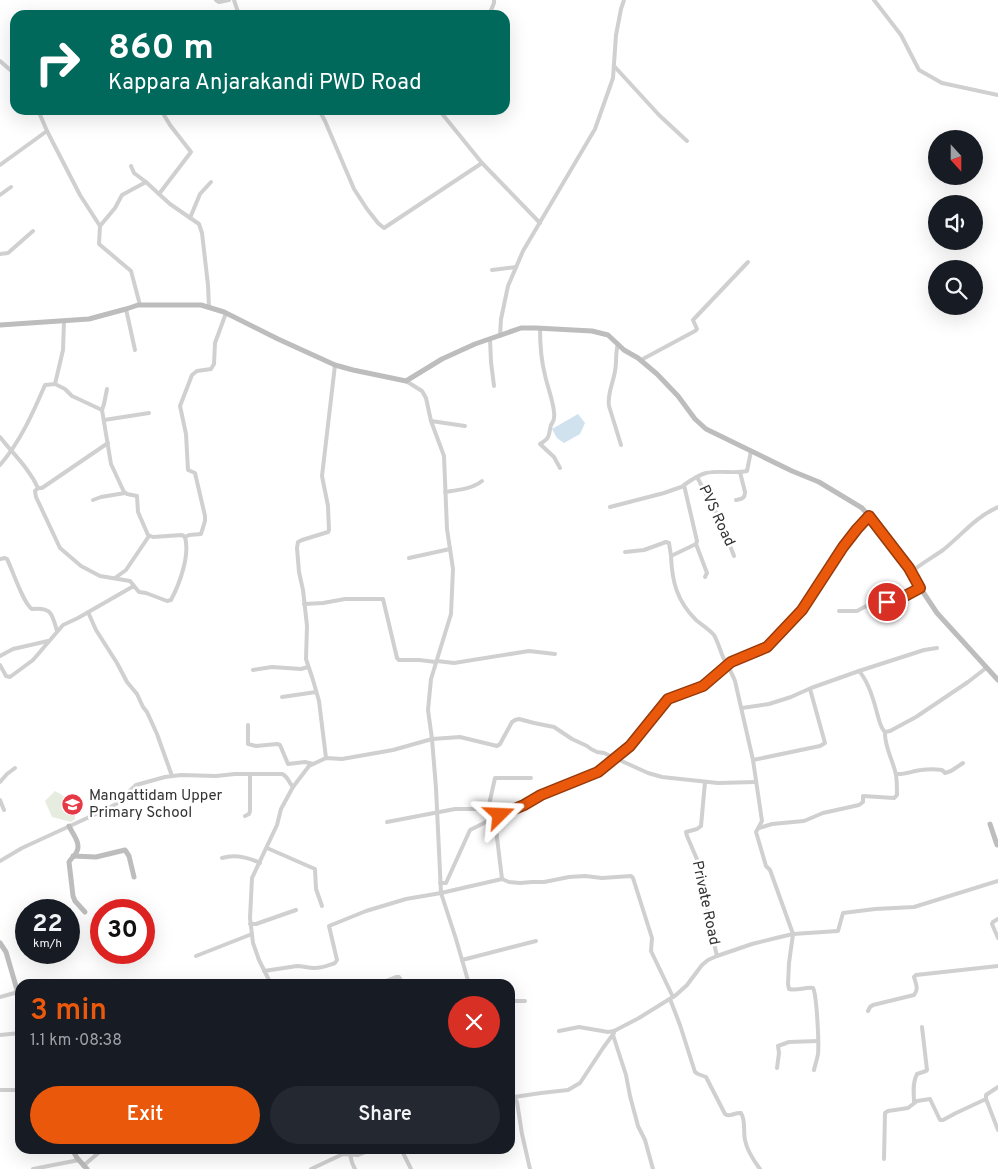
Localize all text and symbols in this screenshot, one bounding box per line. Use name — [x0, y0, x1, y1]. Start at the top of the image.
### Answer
text: 860 m — [108, 27, 214, 71]
icon: right — [25, 30, 90, 95]
text: Kappara Anjarakandi PWD Road — [108, 70, 422, 97]
north arrow — [928, 130, 982, 185]
map controls — [928, 130, 983, 315]
button: sound — [928, 195, 983, 250]
button: search — [928, 260, 983, 315]
street label: PVS Road — [694, 482, 738, 550]
pin — [866, 581, 908, 623]
icon: arrive — [873, 588, 901, 616]
place label: Mangattidam Upper Primary School — [89, 787, 223, 823]
position arrow — [473, 788, 525, 840]
school or university icon: Mangattidam Upper Primary School — [61, 793, 85, 817]
street label: Private Road — [687, 859, 723, 947]
speed limit sign: 30 — [90, 899, 155, 964]
text: 22 — [32, 909, 63, 941]
text: km/h — [33, 936, 62, 952]
text: 3 min — [30, 993, 107, 1030]
button: close — [448, 996, 500, 1048]
text: 1.1 km · 08:38 — [30, 1031, 122, 1051]
button: Exit — [30, 1086, 260, 1144]
button: Share — [270, 1086, 500, 1144]

